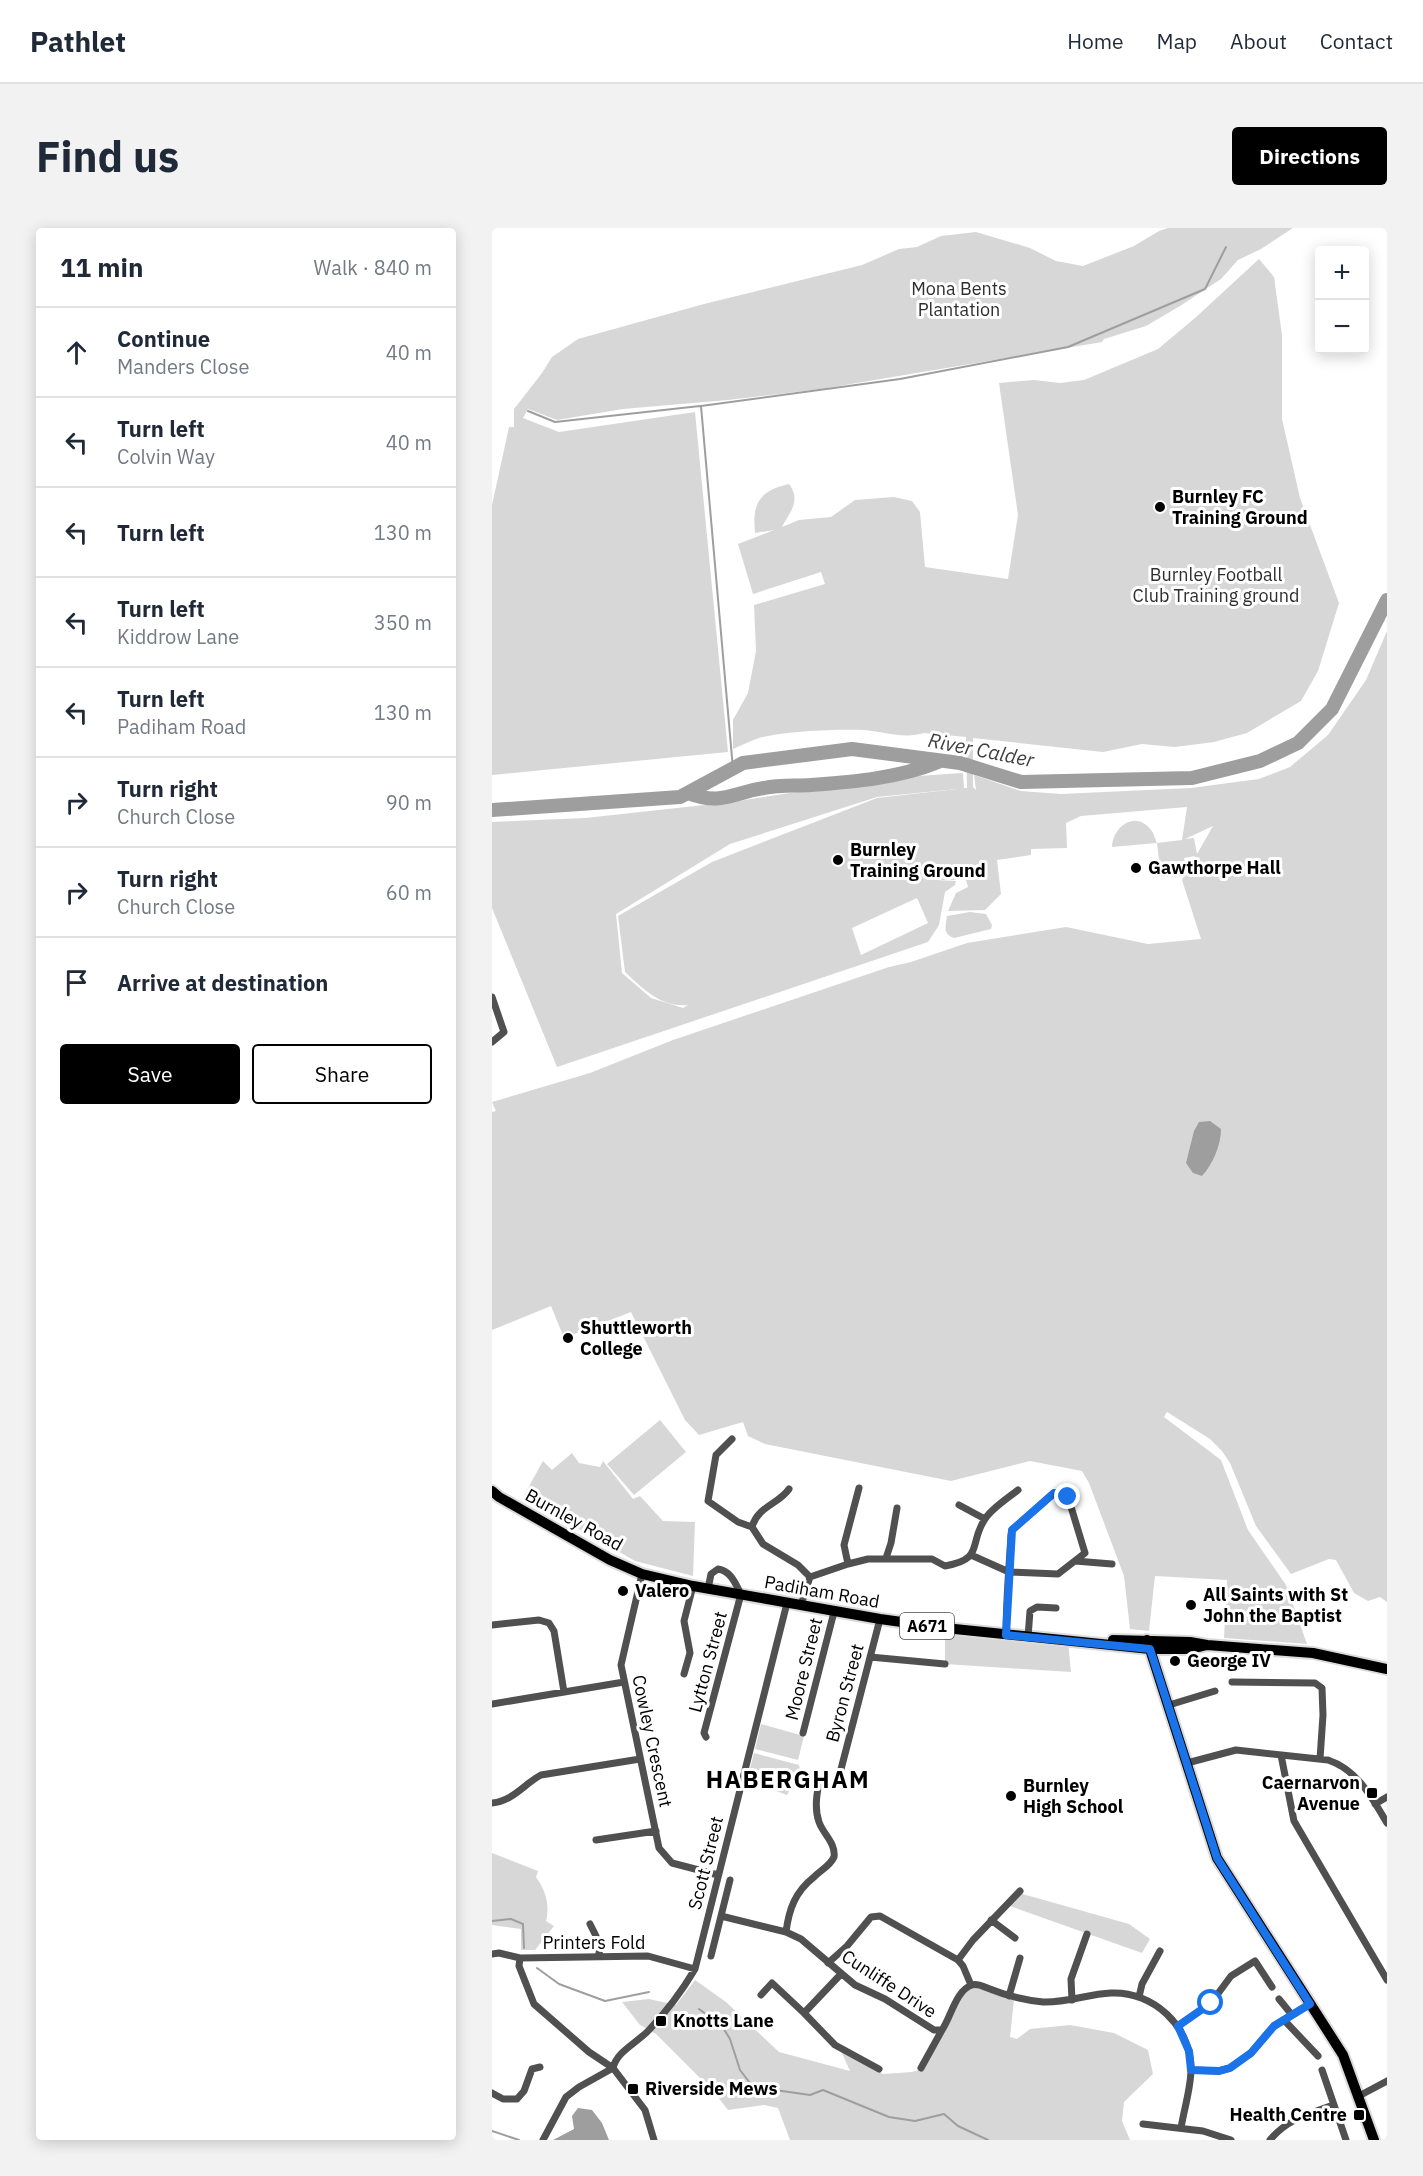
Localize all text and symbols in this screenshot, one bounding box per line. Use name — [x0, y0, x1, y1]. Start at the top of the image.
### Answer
text: Pathlet — [30, 23, 126, 60]
text: Home — [1067, 27, 1124, 55]
text: Map — [1157, 27, 1197, 55]
text: About — [1230, 27, 1287, 55]
text: Contact — [1320, 27, 1393, 55]
button: Directions — [1232, 127, 1387, 185]
text: Find us — [36, 129, 179, 184]
map controls — [1315, 246, 1369, 354]
button: + — [1315, 246, 1369, 300]
text: 11 min — [60, 250, 144, 284]
text: Walk · 840 m — [314, 254, 432, 281]
park label: Mona Bents Plantation — [911, 277, 1007, 321]
button: − — [1315, 300, 1369, 354]
text: Continue — [117, 324, 210, 353]
icon: ahead — [60, 336, 93, 369]
text: 40 m — [386, 339, 432, 366]
text: Manders Close — [117, 353, 249, 380]
text: Turn left — [117, 414, 205, 443]
icon: left — [60, 426, 93, 459]
text: 40 m — [386, 429, 432, 456]
text: Colvin Way — [117, 443, 215, 470]
place label: Burnley FC Training Ground — [1172, 485, 1308, 529]
marker: Burnley FC Training Ground — [1153, 500, 1167, 514]
icon: left — [60, 516, 93, 549]
text: Turn left — [117, 518, 205, 547]
text: 130 m — [374, 519, 432, 546]
park label: Burnley Football Club Training ground — [1133, 563, 1299, 607]
text: Turn left — [117, 594, 205, 623]
icon: left — [60, 606, 93, 639]
text: 350 m — [374, 609, 432, 636]
text: Kiddrow Lane — [117, 623, 239, 650]
text: Turn left — [117, 684, 205, 713]
icon: left — [60, 696, 93, 729]
text: 130 m — [374, 699, 432, 726]
text: Padiham Road — [117, 713, 246, 740]
water label: River Calder — [926, 726, 1037, 773]
text: Turn right — [117, 774, 218, 803]
icon: right — [60, 786, 93, 819]
text: 90 m — [386, 789, 432, 816]
text: Church Close — [117, 803, 235, 830]
place label: Burnley Training Ground — [850, 838, 986, 882]
marker: Burnley Training Ground — [831, 853, 845, 867]
place label: Gawthorpe Hall — [1148, 856, 1281, 879]
marker: Gawthorpe Hall — [1129, 861, 1143, 875]
text: Turn right — [117, 864, 218, 893]
icon: right — [60, 876, 93, 909]
text: 60 m — [386, 879, 432, 906]
text: Church Close — [117, 893, 235, 920]
icon: arrive — [60, 966, 93, 999]
text: Arrive at destination — [117, 968, 328, 997]
button: Save — [60, 1044, 240, 1104]
button: Share — [252, 1044, 432, 1104]
place label: Shuttleworth College — [580, 1316, 692, 1360]
marker: Shuttleworth College — [561, 1331, 575, 1345]
street label: Burnley Road — [521, 1483, 627, 1556]
route end — [1054, 1483, 1080, 1509]
street label: Padiham Road — [763, 1570, 881, 1613]
place label: Valero — [635, 1579, 689, 1602]
place label: All Saints with St John the Baptist — [1203, 1583, 1348, 1627]
marker: Valero — [616, 1584, 630, 1598]
marker: All Saints with St John the Baptist — [1184, 1598, 1198, 1612]
street label: Lytton Street — [683, 1609, 732, 1715]
road number: A671 — [900, 1613, 954, 1639]
street label: Moore Street — [780, 1615, 827, 1723]
street label: Byron Street — [820, 1641, 869, 1745]
place label: George IV — [1187, 1649, 1271, 1672]
marker: George IV — [1168, 1654, 1182, 1668]
street label: Cowley Crescent — [627, 1673, 678, 1809]
district label: HABERGHAM — [706, 1763, 870, 1795]
place label: Caernarvon Avenue — [1262, 1771, 1360, 1815]
place label: Burnley High School — [1023, 1774, 1124, 1818]
marker: Caernarvon Avenue — [1365, 1786, 1379, 1800]
marker: Burnley High School — [1004, 1789, 1018, 1803]
street label: Scott Street — [683, 1814, 728, 1912]
street label: Printers Fold — [543, 1931, 645, 1954]
street label: Cunliffe Drive — [837, 1944, 941, 2023]
route start — [1197, 1989, 1223, 2015]
place label: Knotts Lane — [673, 2009, 774, 2032]
marker: Knotts Lane — [654, 2014, 668, 2028]
place label: Riverside Mews — [645, 2077, 778, 2100]
marker: Riverside Mews — [626, 2082, 640, 2096]
place label: Health Centre — [1230, 2103, 1347, 2126]
marker: Health Centre — [1352, 2108, 1366, 2122]

